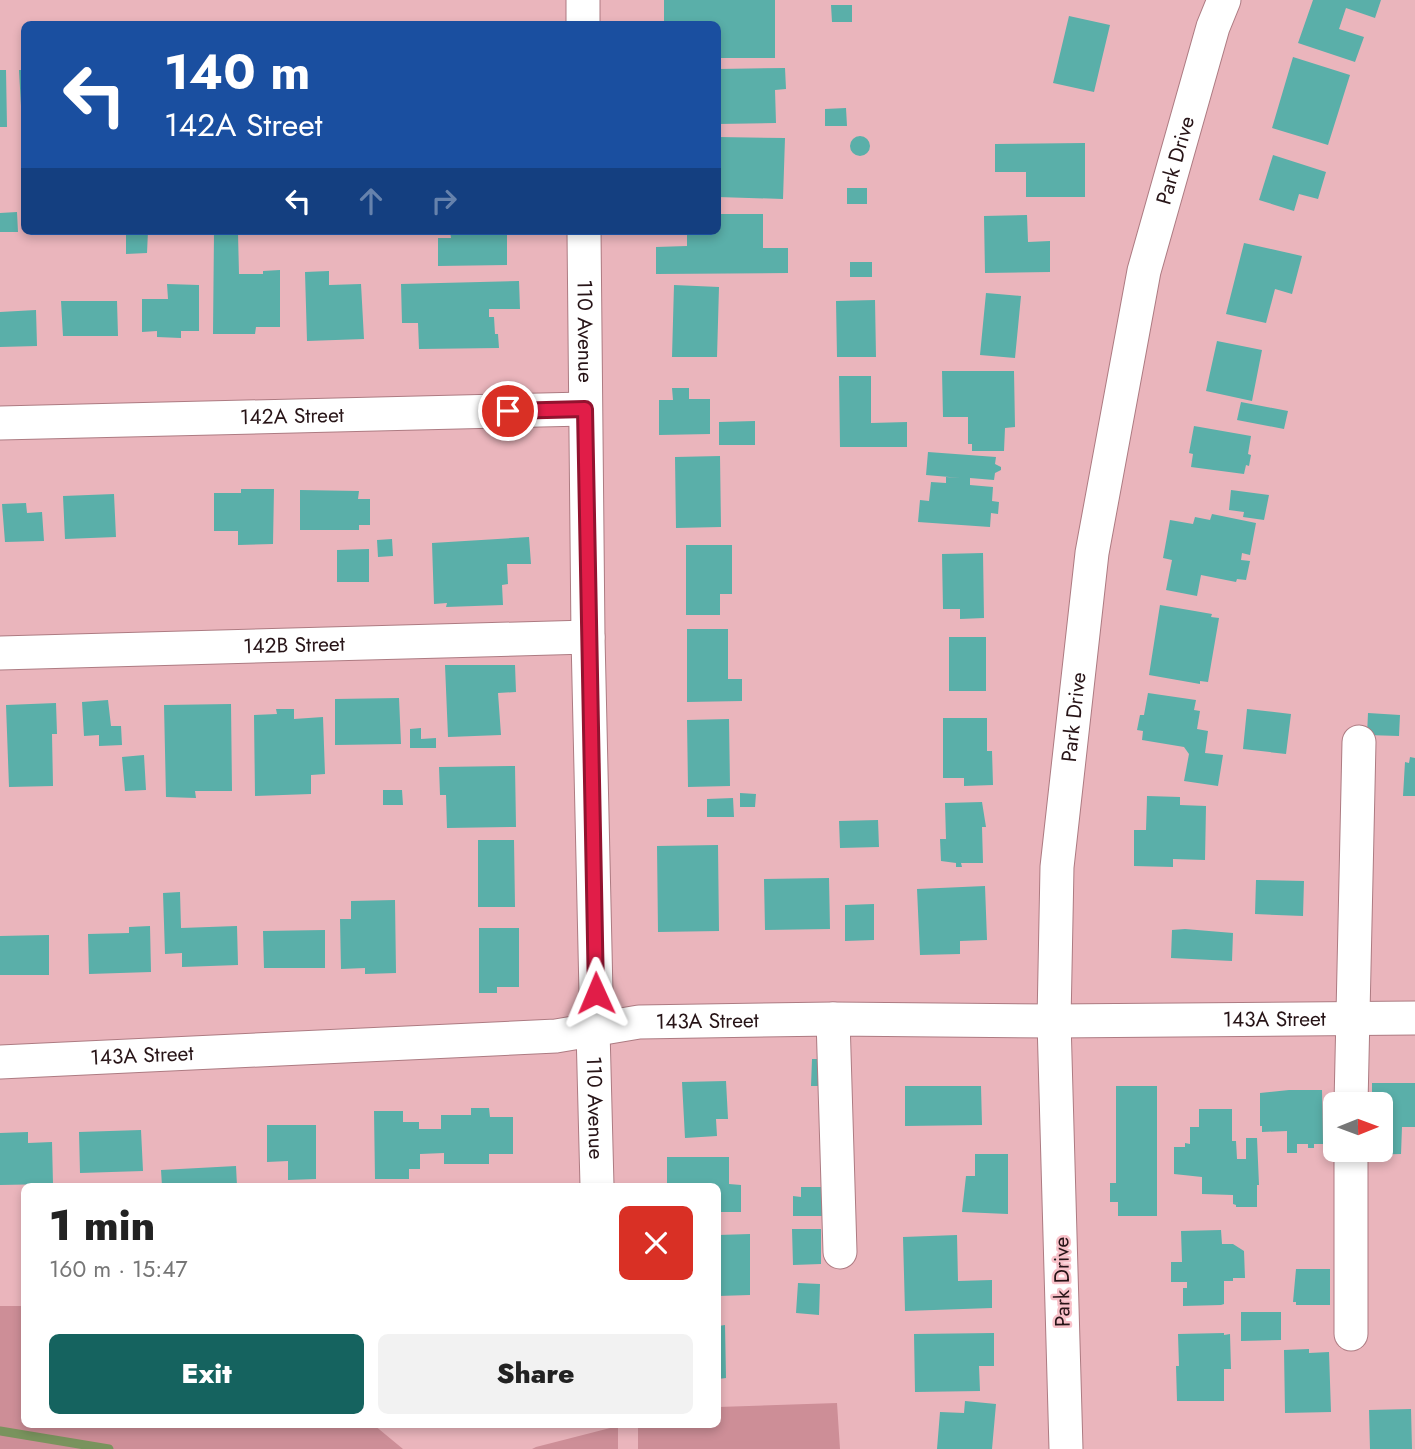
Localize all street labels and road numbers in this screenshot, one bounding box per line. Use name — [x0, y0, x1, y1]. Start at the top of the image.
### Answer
street label: Park Drive — [1149, 112, 1202, 208]
street label: 110 Avenue — [569, 279, 600, 383]
street label: 142A Street — [240, 400, 344, 432]
street label: 142B Street — [243, 629, 345, 661]
street label: Park Drive — [1054, 670, 1094, 764]
street label: 143A Street — [1222, 1004, 1326, 1035]
street label: 143A Street — [655, 1005, 759, 1037]
street label: 143A Street — [90, 1038, 194, 1073]
street label: 110 Avenue — [579, 1056, 611, 1160]
street label: Park Drive — [1046, 1236, 1078, 1327]

